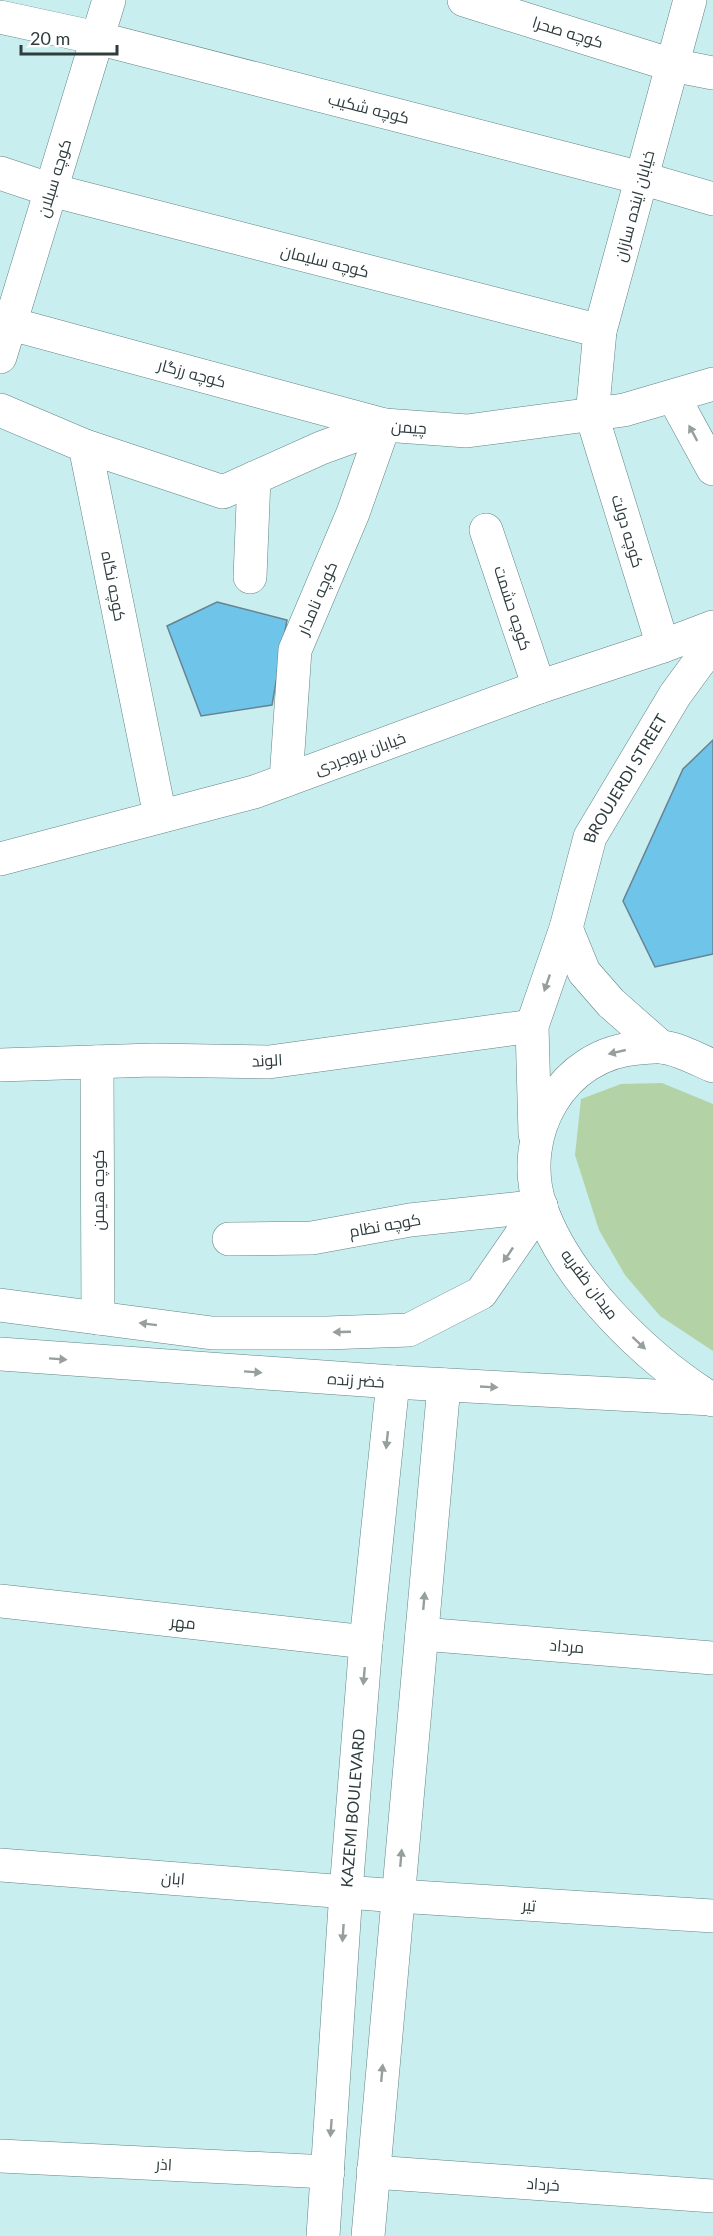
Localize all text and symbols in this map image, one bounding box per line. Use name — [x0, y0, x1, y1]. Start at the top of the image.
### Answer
street label: کوچه صحرا — [529, 12, 606, 54]
scale bar — [21, 18, 117, 56]
text: 20 m — [30, 27, 70, 49]
street label: کوچه شکیب — [326, 88, 412, 130]
street label: کوچه سبلان — [33, 136, 77, 220]
street label: خیابان اینده سازان — [610, 148, 659, 264]
street label: کوچه سلیمان — [278, 240, 371, 284]
street label: کوچه رزگار — [154, 354, 228, 394]
street label: چیمن — [390, 416, 427, 440]
one-way arrow — [688, 424, 698, 441]
street label: کوچه دولت — [606, 492, 649, 571]
street label: کوچه نگاه — [95, 549, 131, 623]
street label: کوچه نامدار — [292, 558, 343, 639]
street label: کوچه حشمت — [488, 563, 536, 654]
street label: BROUJERDI STREET — [579, 710, 671, 845]
street label: خیابان بروجردی — [312, 727, 409, 780]
one-way arrow — [542, 974, 551, 992]
one-way arrow — [607, 1048, 626, 1057]
street label: الوند — [251, 1049, 283, 1071]
street label: کوچه هیمن — [88, 1150, 110, 1230]
street label: کوچه نظام — [348, 1209, 423, 1243]
street label: میدان ظفریه — [556, 1245, 623, 1324]
one-way arrow — [503, 1247, 514, 1263]
one-way arrow — [138, 1320, 157, 1329]
one-way arrow — [332, 1328, 351, 1337]
one-way arrow — [631, 1336, 646, 1349]
one-way arrow — [49, 1354, 68, 1364]
one-way arrow — [243, 1368, 262, 1377]
street label: خضر زنده — [327, 1368, 385, 1392]
one-way arrow — [480, 1383, 499, 1392]
one-way arrow — [382, 1431, 392, 1450]
one-way arrow — [420, 1592, 429, 1611]
street label: مهر — [168, 1611, 197, 1634]
street label: مرداد — [549, 1635, 585, 1657]
one-way arrow — [359, 1667, 369, 1686]
street label: KAZEMI BOULEVARD — [336, 1728, 368, 1888]
one-way arrow — [397, 1848, 406, 1867]
street label: ابان — [160, 1867, 186, 1890]
street label: تیر — [520, 1894, 537, 1916]
one-way arrow — [339, 1924, 348, 1943]
one-way arrow — [377, 2064, 387, 2083]
one-way arrow — [326, 2119, 336, 2138]
street label: اذر — [154, 2154, 173, 2174]
street label: خرداد — [526, 2173, 560, 2195]

